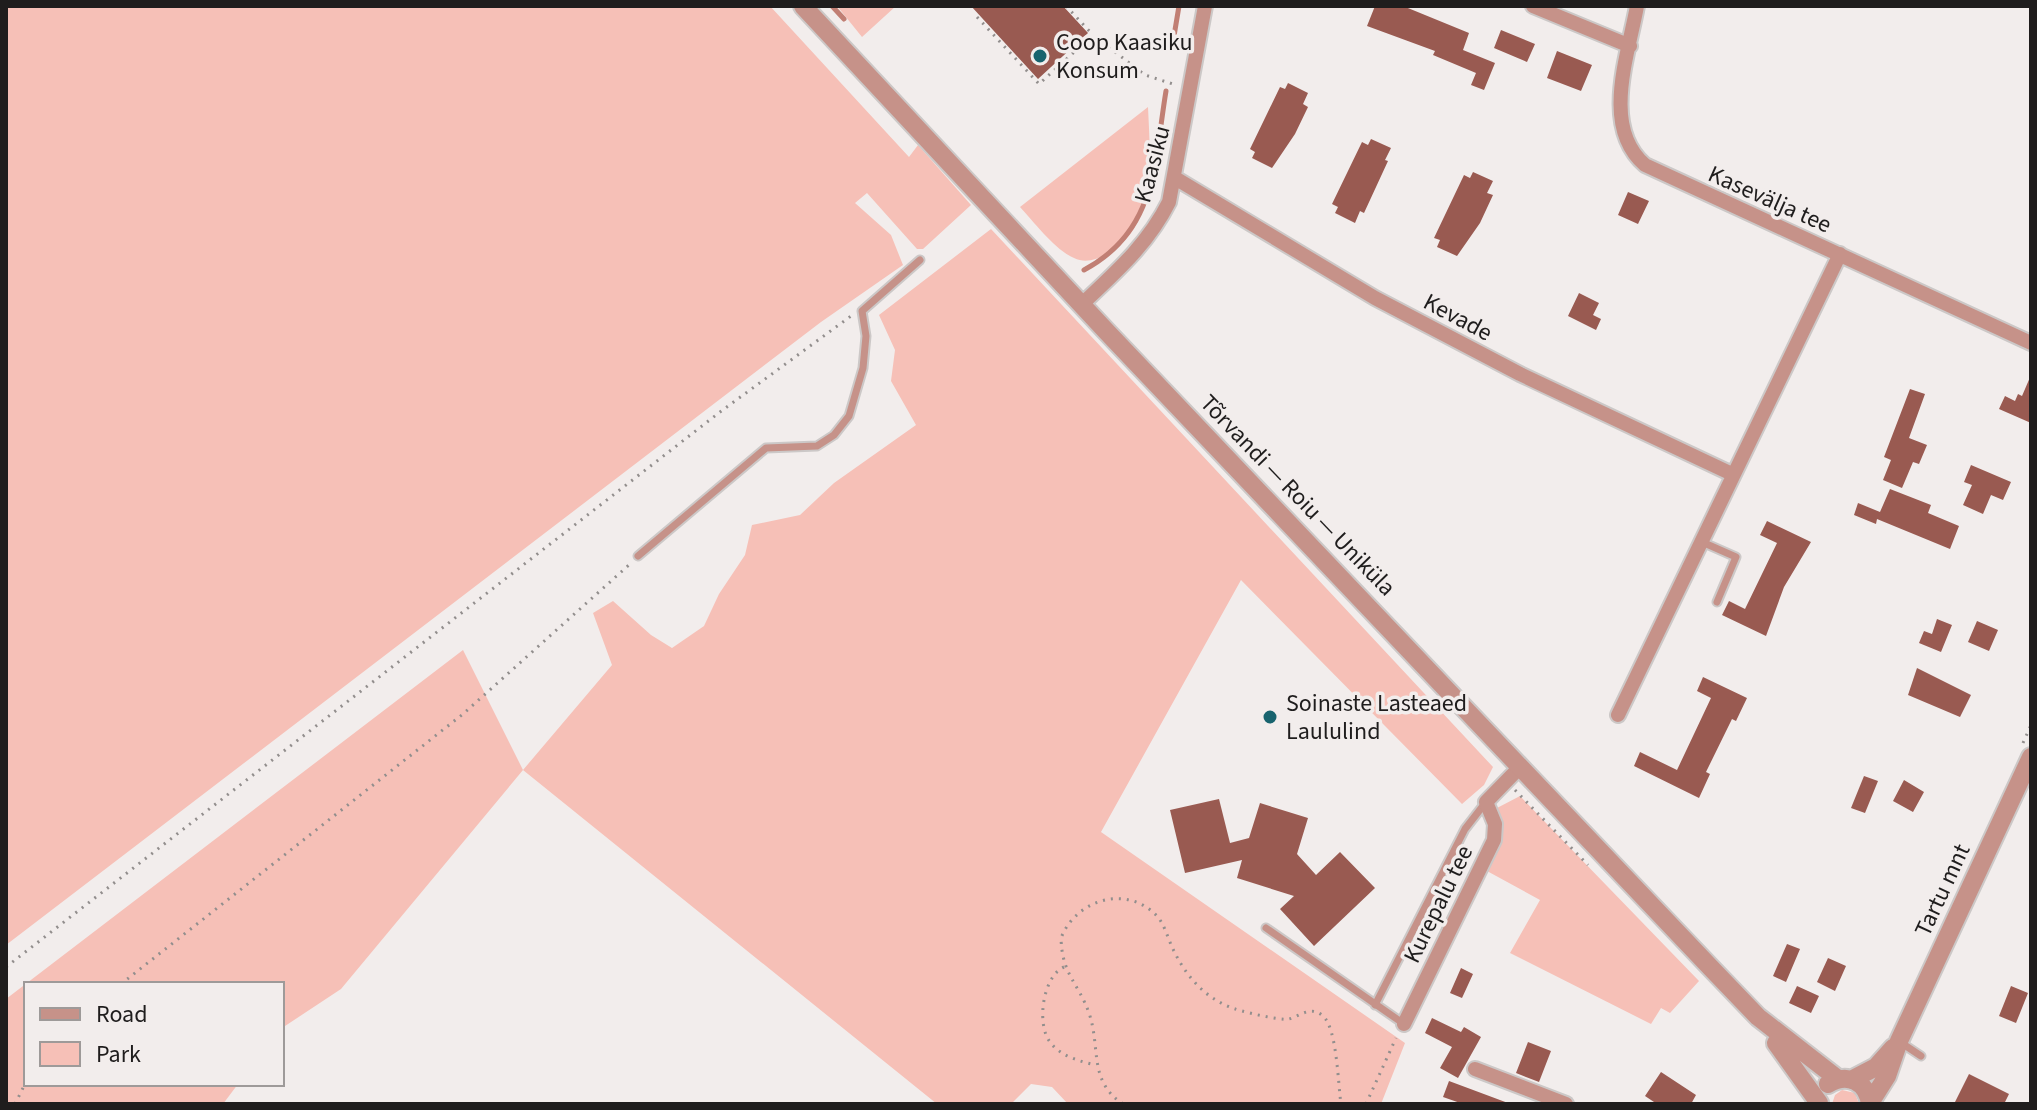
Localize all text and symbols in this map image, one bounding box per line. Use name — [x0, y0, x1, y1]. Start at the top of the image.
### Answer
place label: Coop Kaasiku Konsum — [1056, 25, 1193, 88]
marker: Coop Kaasiku Konsum — [1031, 47, 1049, 65]
street label: Kaasiku — [1125, 122, 1180, 207]
street label: Kasevälja tee — [1703, 157, 1837, 242]
street label: Kevade — [1417, 285, 1499, 350]
street label: Tõrvandi — Roiu — Uniküla — [1192, 387, 1404, 604]
place label: Soinaste Lasteaed Laululind — [1286, 686, 1467, 749]
marker: Soinaste Lasteaed Laululind — [1261, 708, 1279, 726]
street label: Tartu mnt — [1906, 838, 1979, 942]
street label: Kurepalu tee — [1395, 839, 1482, 969]
legend — [24, 982, 284, 1086]
text: Road — [96, 997, 148, 1032]
text: Park — [96, 1037, 141, 1072]

